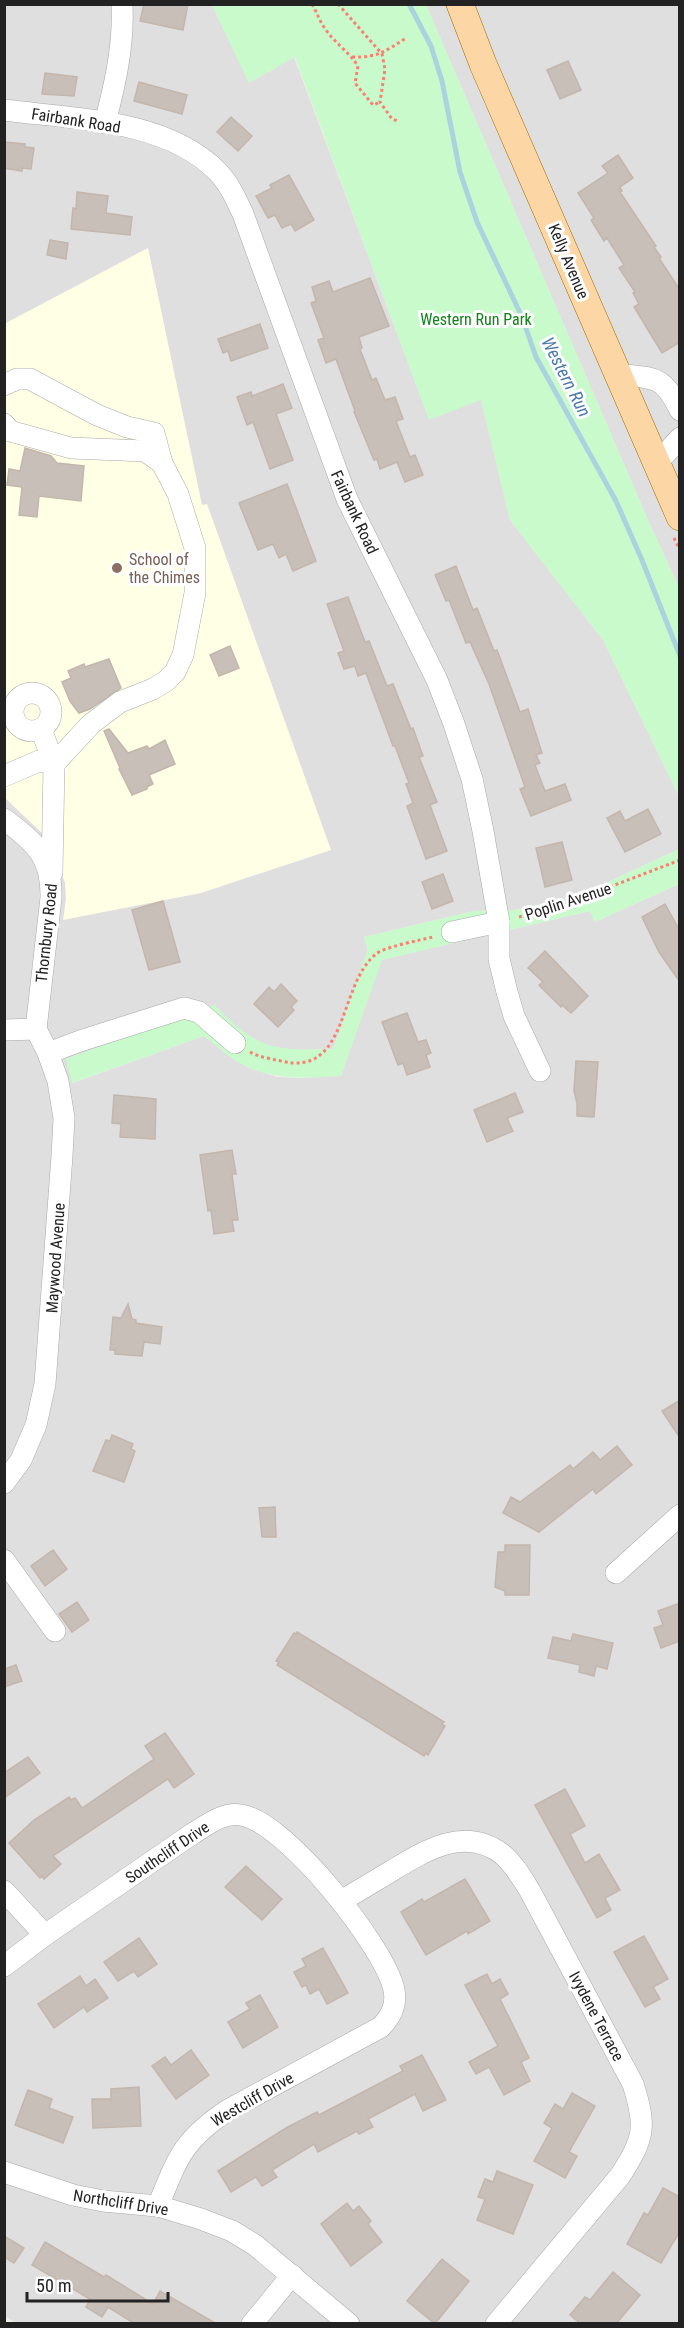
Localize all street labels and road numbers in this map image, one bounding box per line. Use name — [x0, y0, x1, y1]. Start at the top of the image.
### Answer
street label: Fairbank Road — [30, 104, 122, 137]
street label: Kelly Avenue — [544, 221, 593, 302]
street label: Fairbank Road — [327, 467, 382, 557]
street label: Poplin Avenue — [523, 879, 614, 924]
street label: Thornbury Road — [32, 882, 61, 984]
street label: Maywood Avenue — [42, 1202, 69, 1314]
street label: Southcliff Drive — [122, 1817, 213, 1887]
street label: Ivydene Terrace — [565, 1968, 628, 2064]
street label: Westcliff Drive — [208, 2068, 297, 2131]
street label: Northcliff Drive — [72, 2186, 170, 2219]

